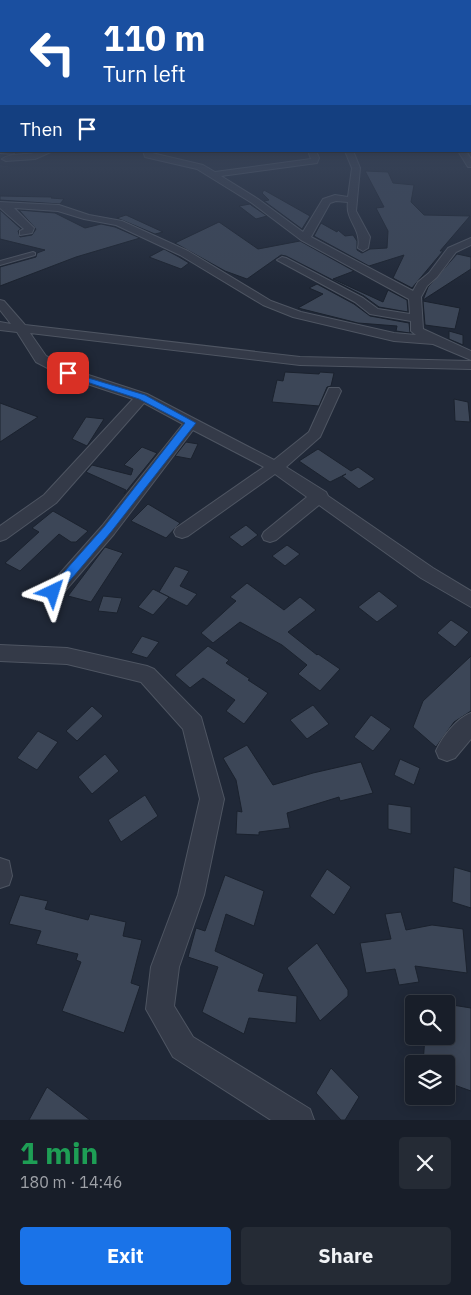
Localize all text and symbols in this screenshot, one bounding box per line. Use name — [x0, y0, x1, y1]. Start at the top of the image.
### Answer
text: 110 m — [103, 15, 206, 61]
icon: left — [20, 20, 85, 85]
text: Turn left — [103, 59, 186, 88]
icon: arrive — [73, 115, 101, 143]
text: Then — [20, 117, 63, 141]
pin — [47, 352, 89, 394]
icon: arrive — [54, 359, 82, 387]
position arrow — [26, 565, 78, 617]
map controls — [405, 995, 455, 1105]
button: search — [405, 995, 455, 1045]
button: layers — [405, 1055, 455, 1105]
text: 1 min — [20, 1133, 98, 1172]
button: close — [399, 1137, 451, 1189]
text: 180 m · 14:46 — [20, 1172, 122, 1192]
button: Exit — [20, 1227, 231, 1285]
button: Share — [241, 1227, 451, 1285]

